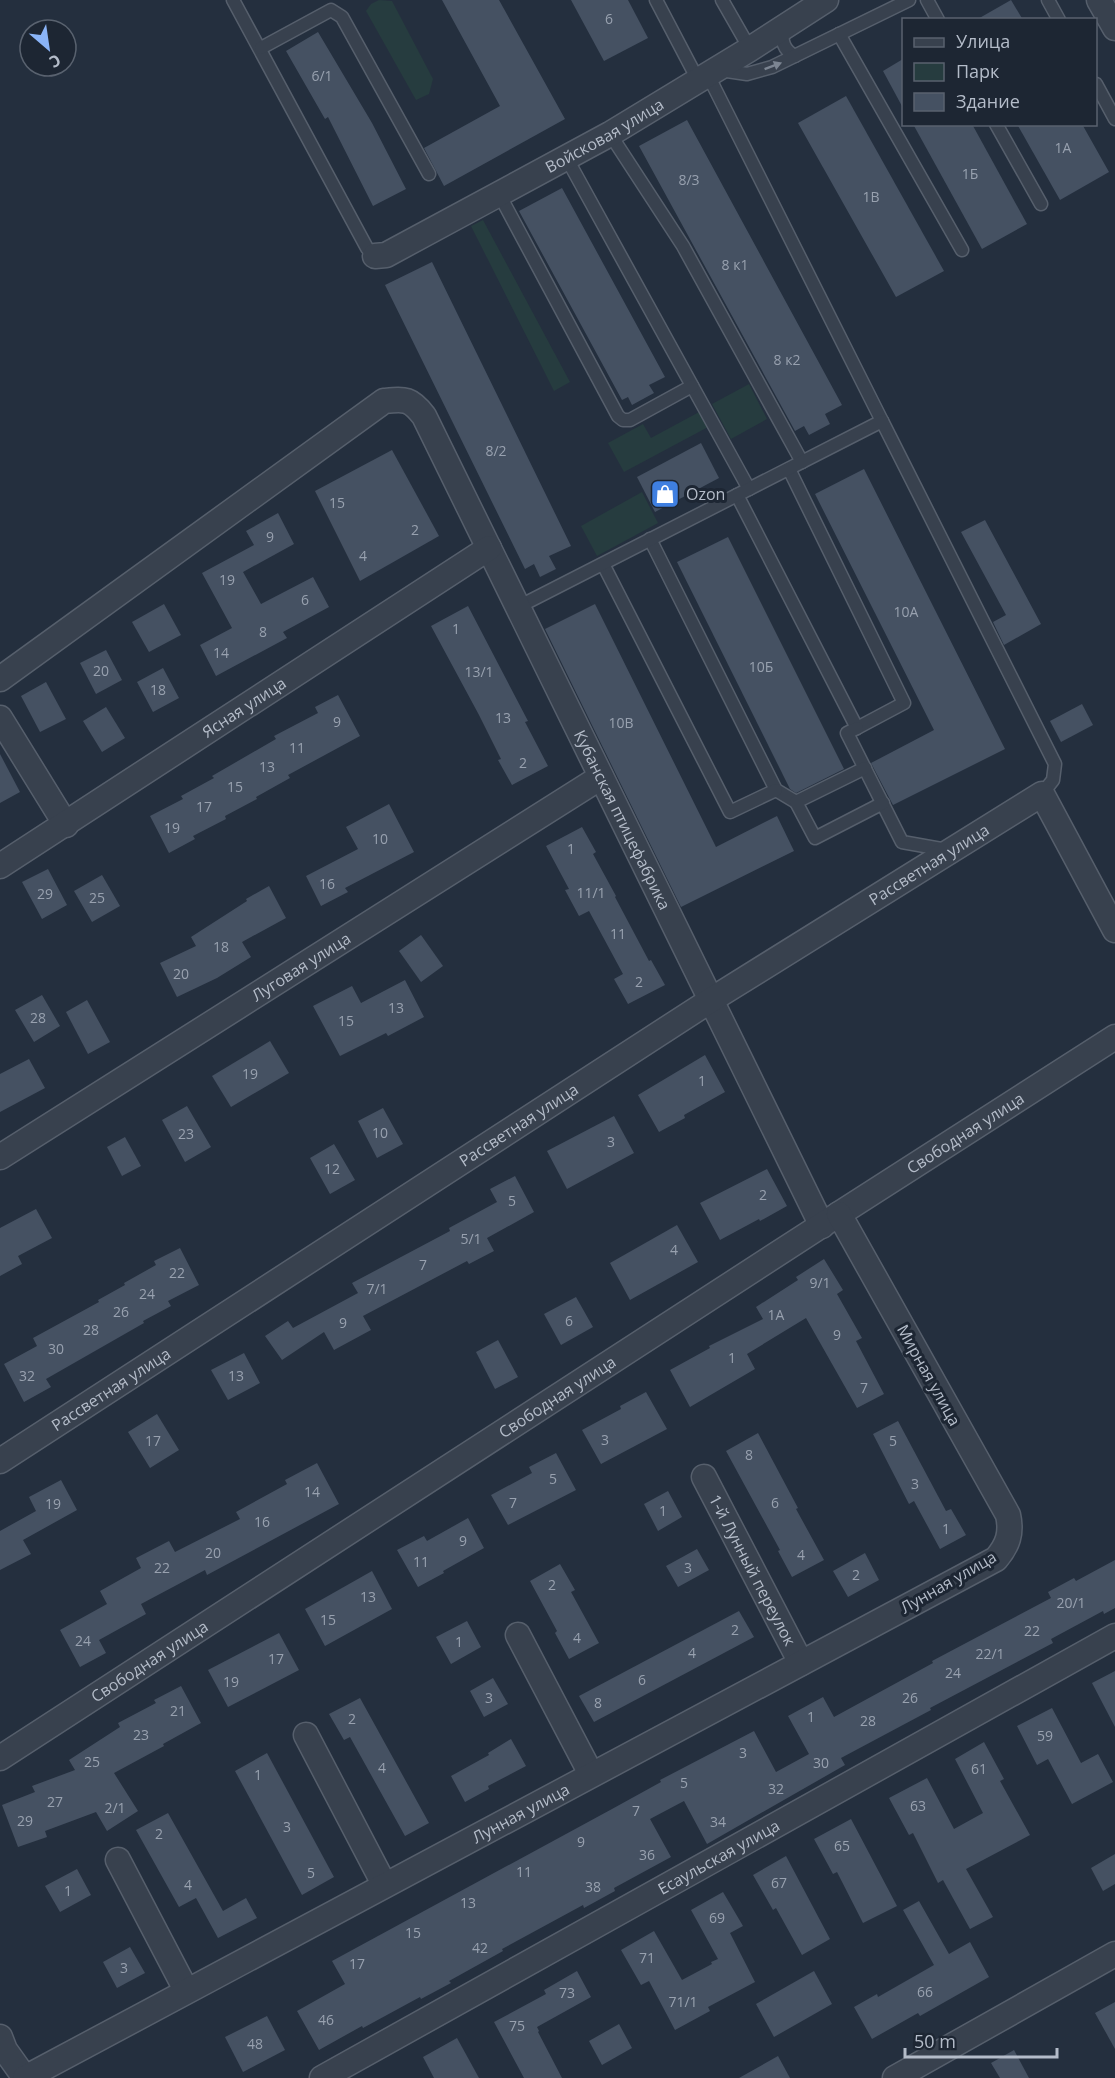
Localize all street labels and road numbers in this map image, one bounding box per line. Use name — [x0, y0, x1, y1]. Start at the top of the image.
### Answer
street label: Войсковая улица — [541, 93, 668, 178]
street label: Ясная улица — [198, 672, 290, 743]
street label: Кубанская птицефабрика — [569, 726, 676, 913]
street label: Рассветная улица — [865, 819, 993, 910]
street label: Луговая улица — [247, 927, 355, 1006]
street label: Рассветная улица — [455, 1078, 582, 1172]
street label: Свободная улица — [902, 1087, 1028, 1179]
street label: Мирная улица — [892, 1320, 966, 1430]
street label: Рассветная улица — [47, 1342, 175, 1436]
street label: Свободная улица — [494, 1351, 620, 1443]
street label: 1-й Лунный переулок — [704, 1491, 801, 1650]
street label: Лунная улица — [896, 1546, 1000, 1618]
street label: Свободная улица — [87, 1615, 212, 1707]
street label: Лунная улица — [468, 1778, 573, 1848]
street label: Есаульская улица — [654, 1814, 783, 1900]

